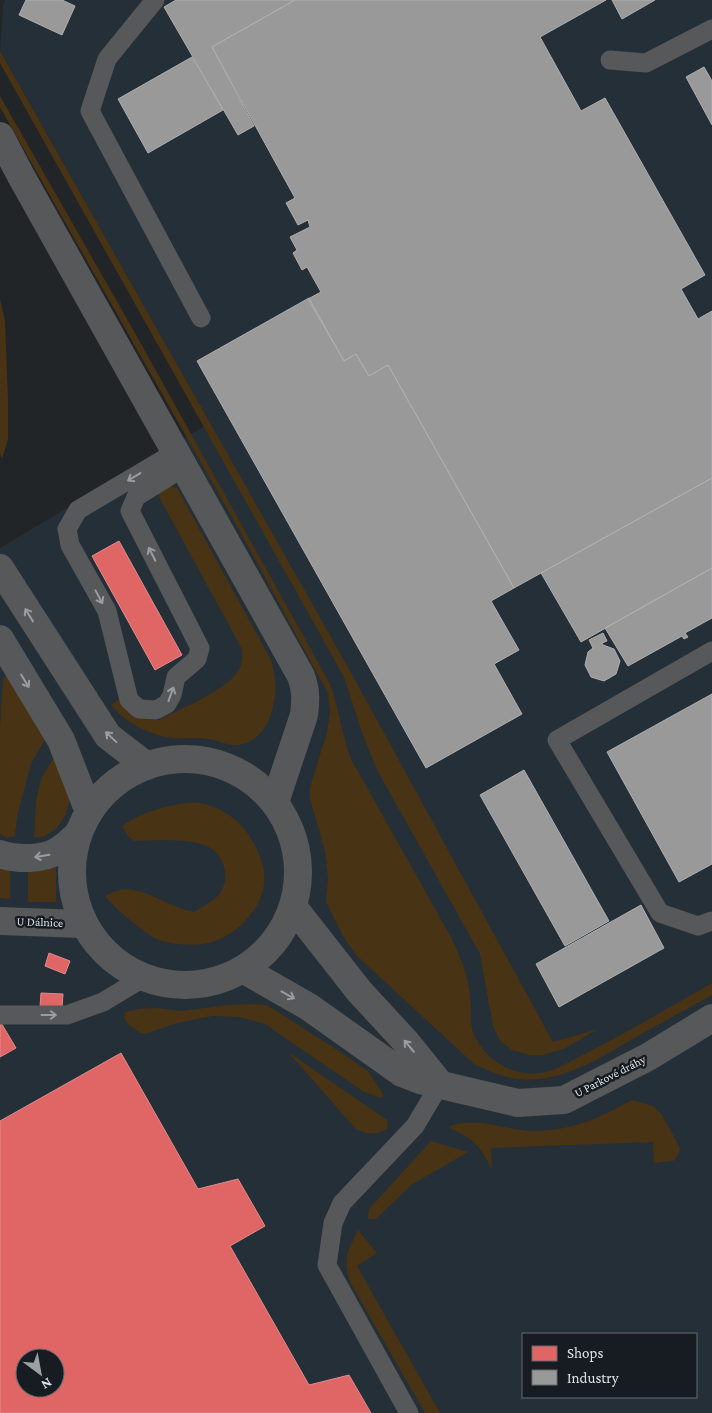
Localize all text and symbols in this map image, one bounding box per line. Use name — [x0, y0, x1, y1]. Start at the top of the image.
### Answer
one-way arrow — [127, 472, 141, 482]
one-way arrow — [147, 546, 157, 561]
one-way arrow — [94, 589, 104, 604]
one-way arrow — [24, 608, 34, 622]
one-way arrow — [21, 673, 31, 687]
one-way arrow — [167, 686, 176, 702]
one-way arrow — [105, 731, 117, 743]
one-way arrow — [34, 851, 50, 861]
street label: U Dálnice — [17, 914, 63, 930]
one-way arrow — [281, 990, 295, 1000]
one-way arrow — [40, 1010, 56, 1020]
one-way arrow — [404, 1040, 415, 1053]
street label: U Parkové dráhy — [572, 1052, 648, 1100]
legend — [522, 1333, 697, 1398]
text: Shops — [567, 1345, 603, 1362]
north arrow — [15, 1348, 65, 1398]
text: Industry — [567, 1370, 619, 1387]
text: N — [38, 1375, 55, 1394]

